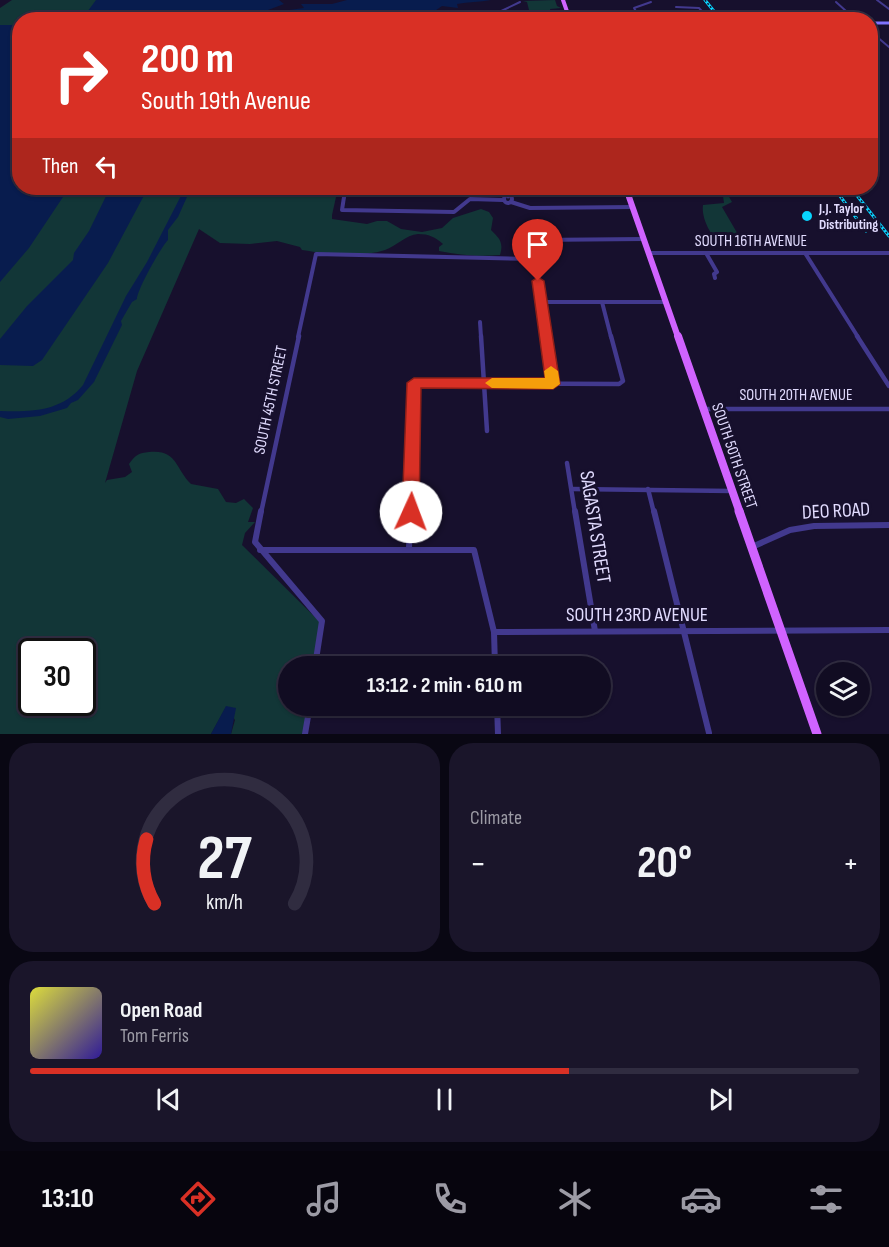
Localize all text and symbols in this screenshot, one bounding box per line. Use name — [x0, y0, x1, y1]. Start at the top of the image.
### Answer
text: 200 m — [141, 34, 234, 85]
icon: right — [42, 36, 120, 114]
text: South 19th Avenue — [141, 85, 311, 117]
icon: left — [90, 150, 123, 183]
text: Then — [42, 153, 78, 180]
place label: J.J. Taylor Distributing — [818, 200, 878, 233]
marker: J.J. Taylor Distributing — [800, 209, 814, 223]
pin — [512, 219, 563, 281]
icon: arrive — [521, 228, 554, 261]
street label: SOUTH 16TH AVENUE — [695, 232, 807, 251]
street label: SOUTH 45TH STREET — [250, 344, 292, 456]
street label: SOUTH 20TH AVENUE — [739, 386, 853, 405]
street label: SOUTH 50TH STREET — [707, 401, 761, 512]
street label: SAGASTA STREET — [574, 469, 616, 585]
position arrow — [379, 480, 443, 544]
street label: DEO ROAD — [801, 497, 871, 525]
street label: SOUTH 23RD AVENUE — [566, 603, 708, 627]
speed limit sign: 30 — [18, 638, 96, 716]
map controls — [816, 662, 870, 716]
button: layers — [816, 662, 870, 716]
text: 13:12 · 2 min · 610 m — [367, 672, 522, 699]
text: Climate — [470, 806, 522, 830]
text: 27 — [197, 822, 253, 897]
text: 20° — [637, 836, 692, 891]
text: − — [470, 844, 486, 884]
text: + — [843, 844, 859, 884]
text: km/h — [206, 891, 243, 916]
text: Open Road — [120, 997, 202, 1024]
text: Tom Ferris — [120, 1024, 189, 1048]
icon: previous — [152, 1083, 185, 1116]
icon: pause — [428, 1083, 461, 1116]
icon: next — [704, 1083, 737, 1116]
icon: directions — [177, 1178, 219, 1220]
icon: music — [303, 1178, 345, 1220]
icon: phone — [429, 1178, 471, 1220]
icon: climate — [554, 1178, 596, 1220]
icon: car — [680, 1178, 722, 1220]
icon: filters — [805, 1178, 847, 1220]
text: 13:10 — [42, 1183, 94, 1215]

